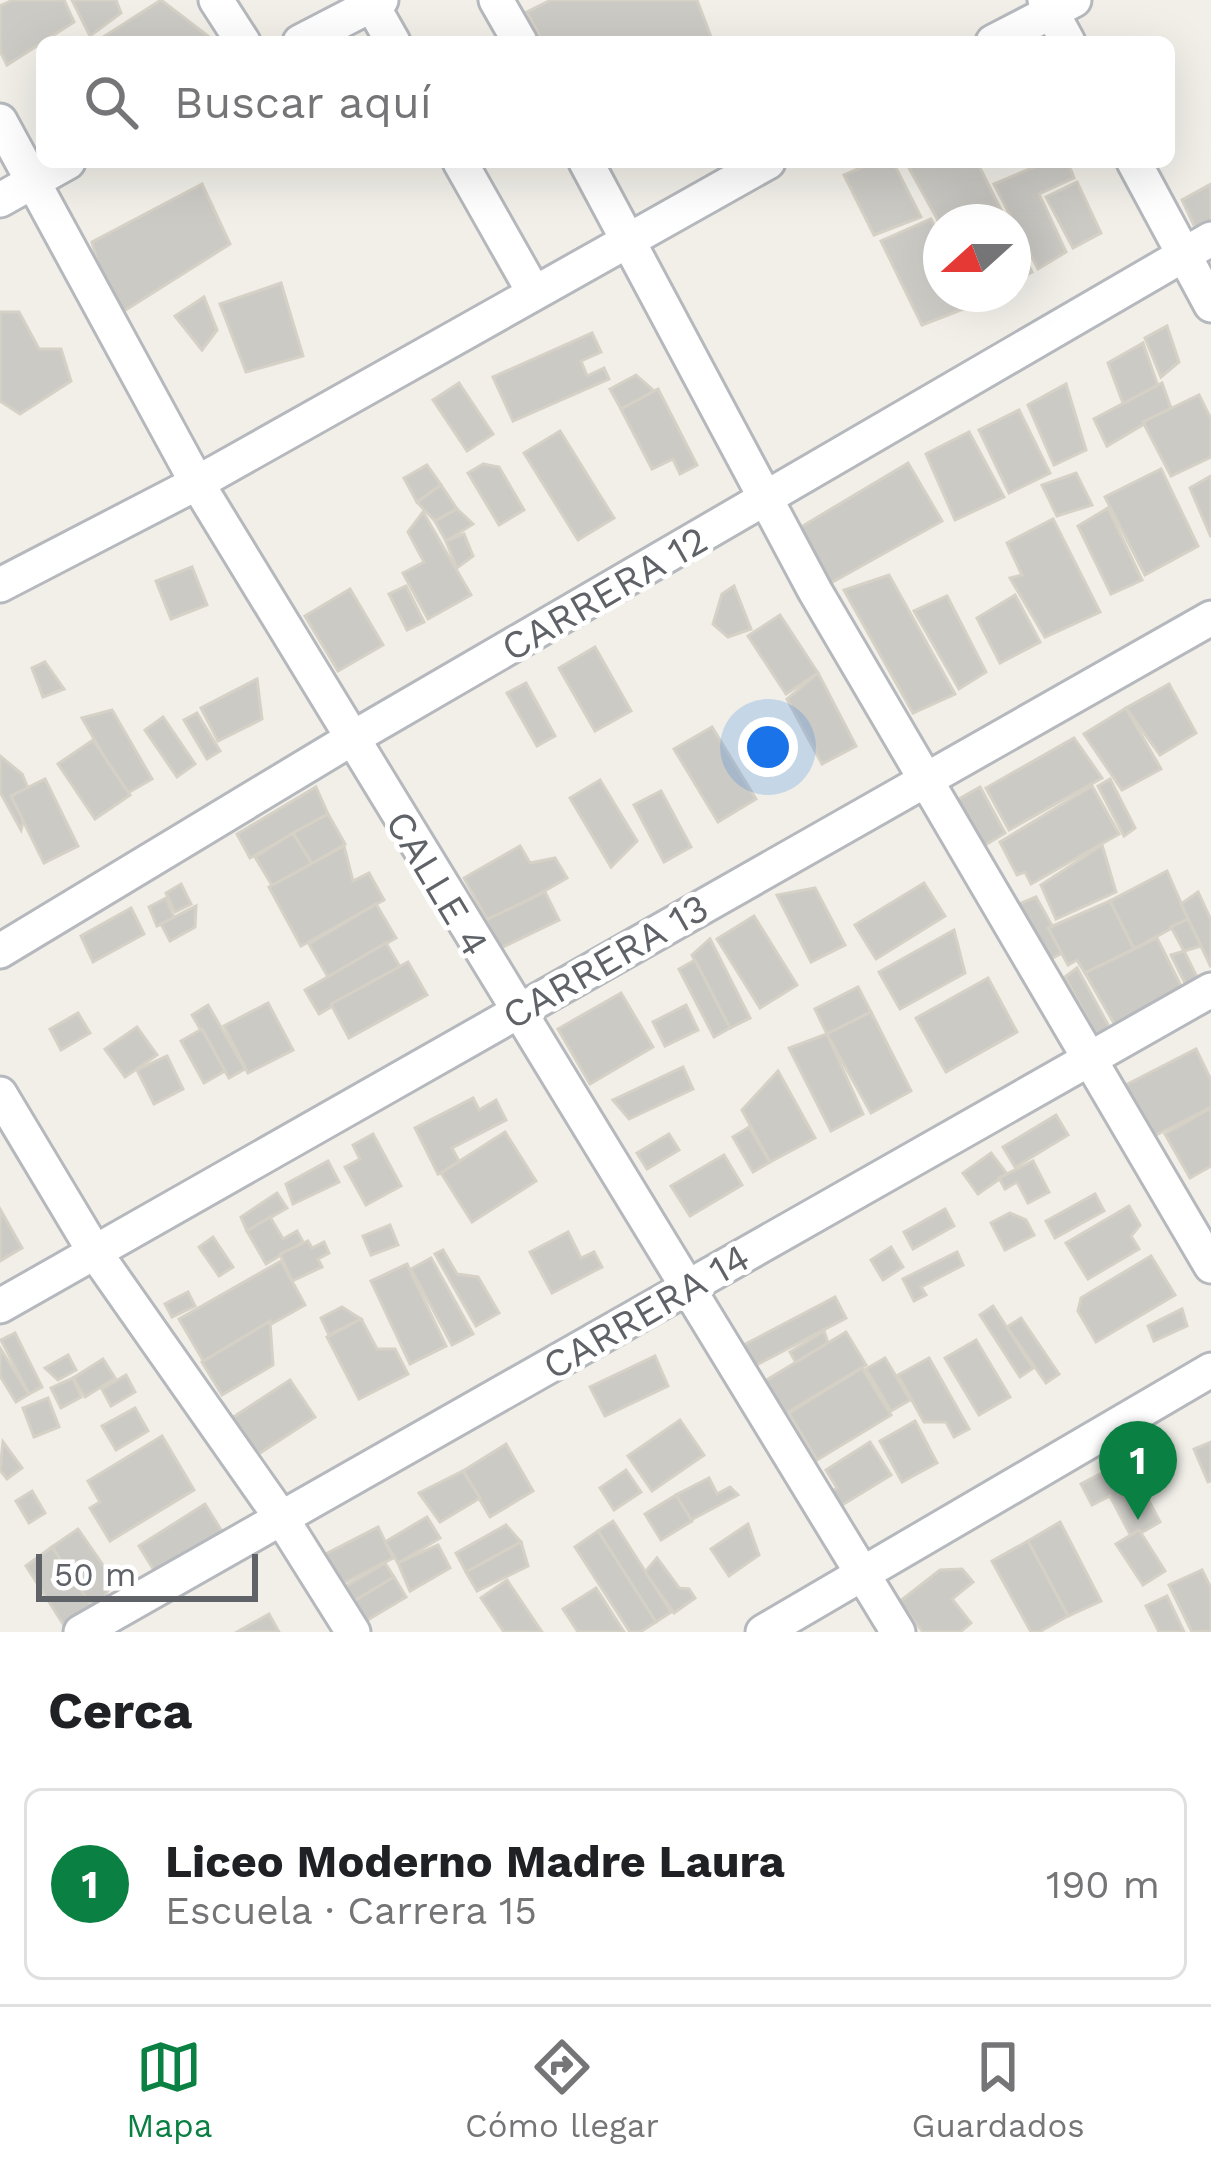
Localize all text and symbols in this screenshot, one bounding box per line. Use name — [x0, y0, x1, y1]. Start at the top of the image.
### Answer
search box — [36, 36, 1175, 168]
icon: search — [78, 69, 144, 135]
text: Buscar aquí — [174, 76, 432, 129]
north arrow — [923, 204, 1031, 312]
street label: CARRERA 12 — [493, 516, 715, 670]
your location — [738, 717, 798, 777]
street label: CALLE 4 — [377, 803, 498, 964]
street label: CARRERA 13 — [494, 884, 716, 1038]
street label: CARRERA 14 — [535, 1234, 757, 1389]
pin: 1 — [1099, 1421, 1177, 1520]
scale bar — [36, 1548, 258, 1601]
text: 50 m — [54, 1555, 136, 1594]
text: Cerca — [48, 1681, 192, 1740]
text: Liceo Moderno Madre Laura — [165, 1835, 785, 1888]
text: 1 — [82, 1862, 98, 1907]
text: 190 m — [1046, 1862, 1160, 1907]
text: Escuela · Carrera 15 — [165, 1888, 537, 1933]
tab: Mapa — [126, 2034, 212, 2145]
tab: Cómo llegar — [465, 2034, 659, 2145]
tab: Guardados — [912, 2034, 1085, 2145]

